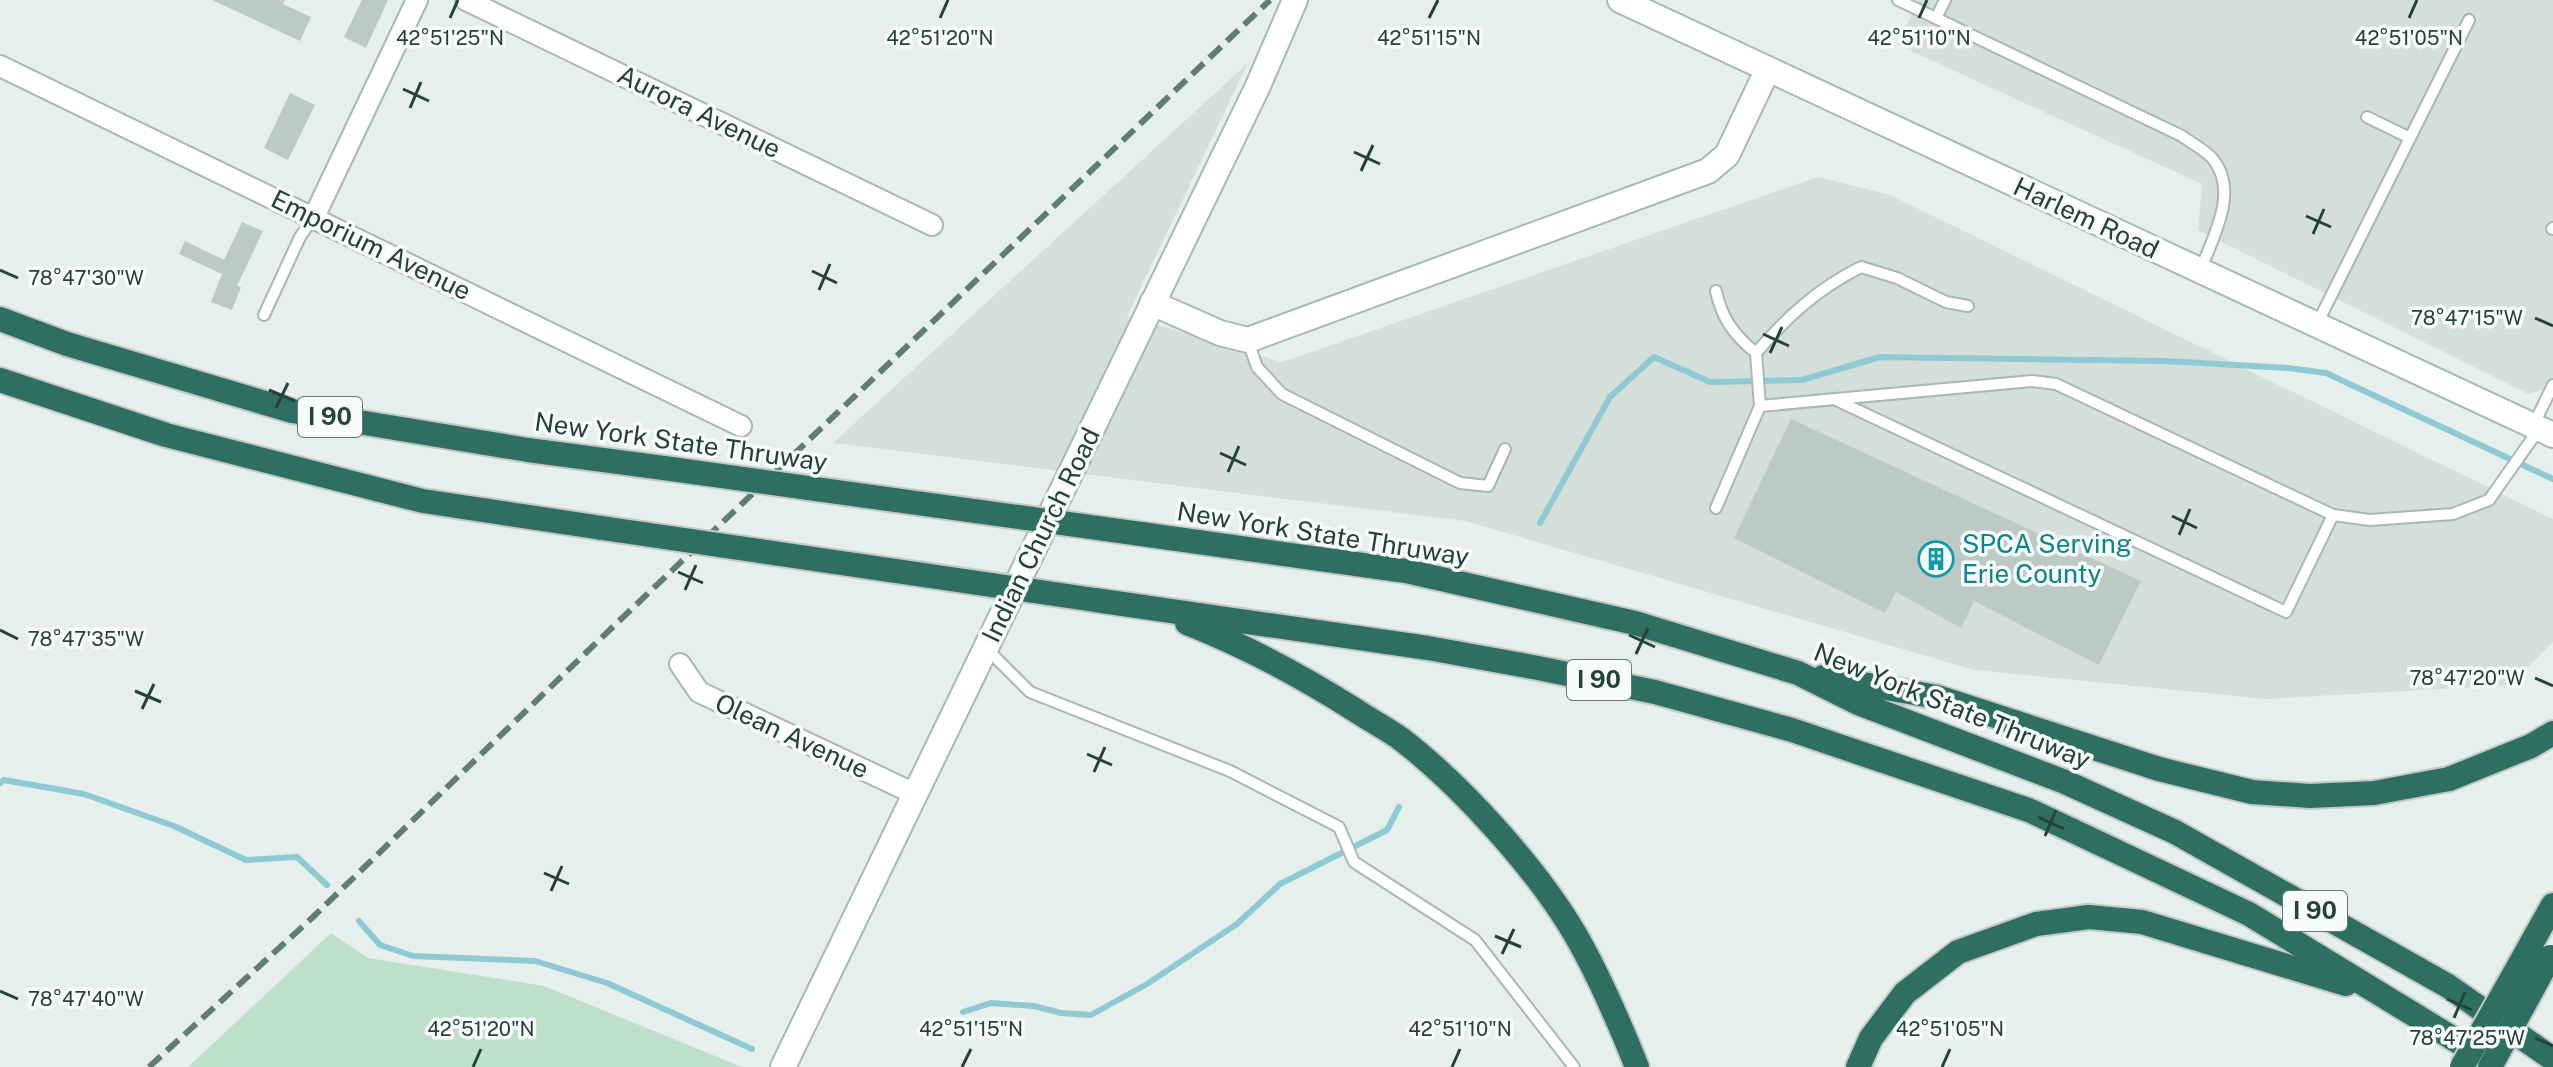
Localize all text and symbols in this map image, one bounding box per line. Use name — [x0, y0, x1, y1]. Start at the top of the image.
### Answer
text: 42°51'25"N — [396, 26, 504, 50]
text: 42°51'20"N — [886, 26, 994, 50]
text: 42°51'15"N — [1377, 26, 1481, 50]
text: 42°51'10"N — [1867, 26, 1971, 50]
text: 42°51'05"N — [2355, 26, 2463, 50]
street label: Aurora Avenue — [612, 59, 786, 164]
street label: Harlem Road — [2009, 170, 2164, 265]
street label: Emporium Avenue — [266, 183, 476, 306]
text: 78°47'30"W — [28, 266, 144, 290]
text: 78°47'15"W — [2411, 306, 2523, 330]
road number: I 90 — [298, 397, 362, 437]
street label: New York State Thruway — [533, 406, 830, 477]
street label: Indian Church Road — [975, 422, 1106, 647]
street label: New York State Thruway — [1175, 495, 1471, 572]
place label: SPCA Serving Erie County — [1962, 528, 2132, 589]
building icon: SPCA Serving Erie County — [1917, 540, 1955, 578]
text: 78°47'35"W — [28, 627, 144, 651]
street label: New York State Thruway — [1809, 636, 2095, 775]
road number: I 90 — [1567, 660, 1631, 700]
text: 78°47'20"W — [2409, 666, 2525, 690]
street label: Olean Avenue — [711, 686, 874, 785]
road number: I 90 — [2283, 891, 2347, 931]
text: 78°47'40"W — [28, 987, 144, 1011]
text: 42°51'20"N — [427, 1017, 535, 1041]
text: 42°51'15"N — [919, 1017, 1023, 1041]
text: 42°51'10"N — [1408, 1017, 1512, 1041]
text: 42°51'05"N — [1896, 1017, 2004, 1041]
text: 78°47'25"W — [2409, 1026, 2525, 1050]

